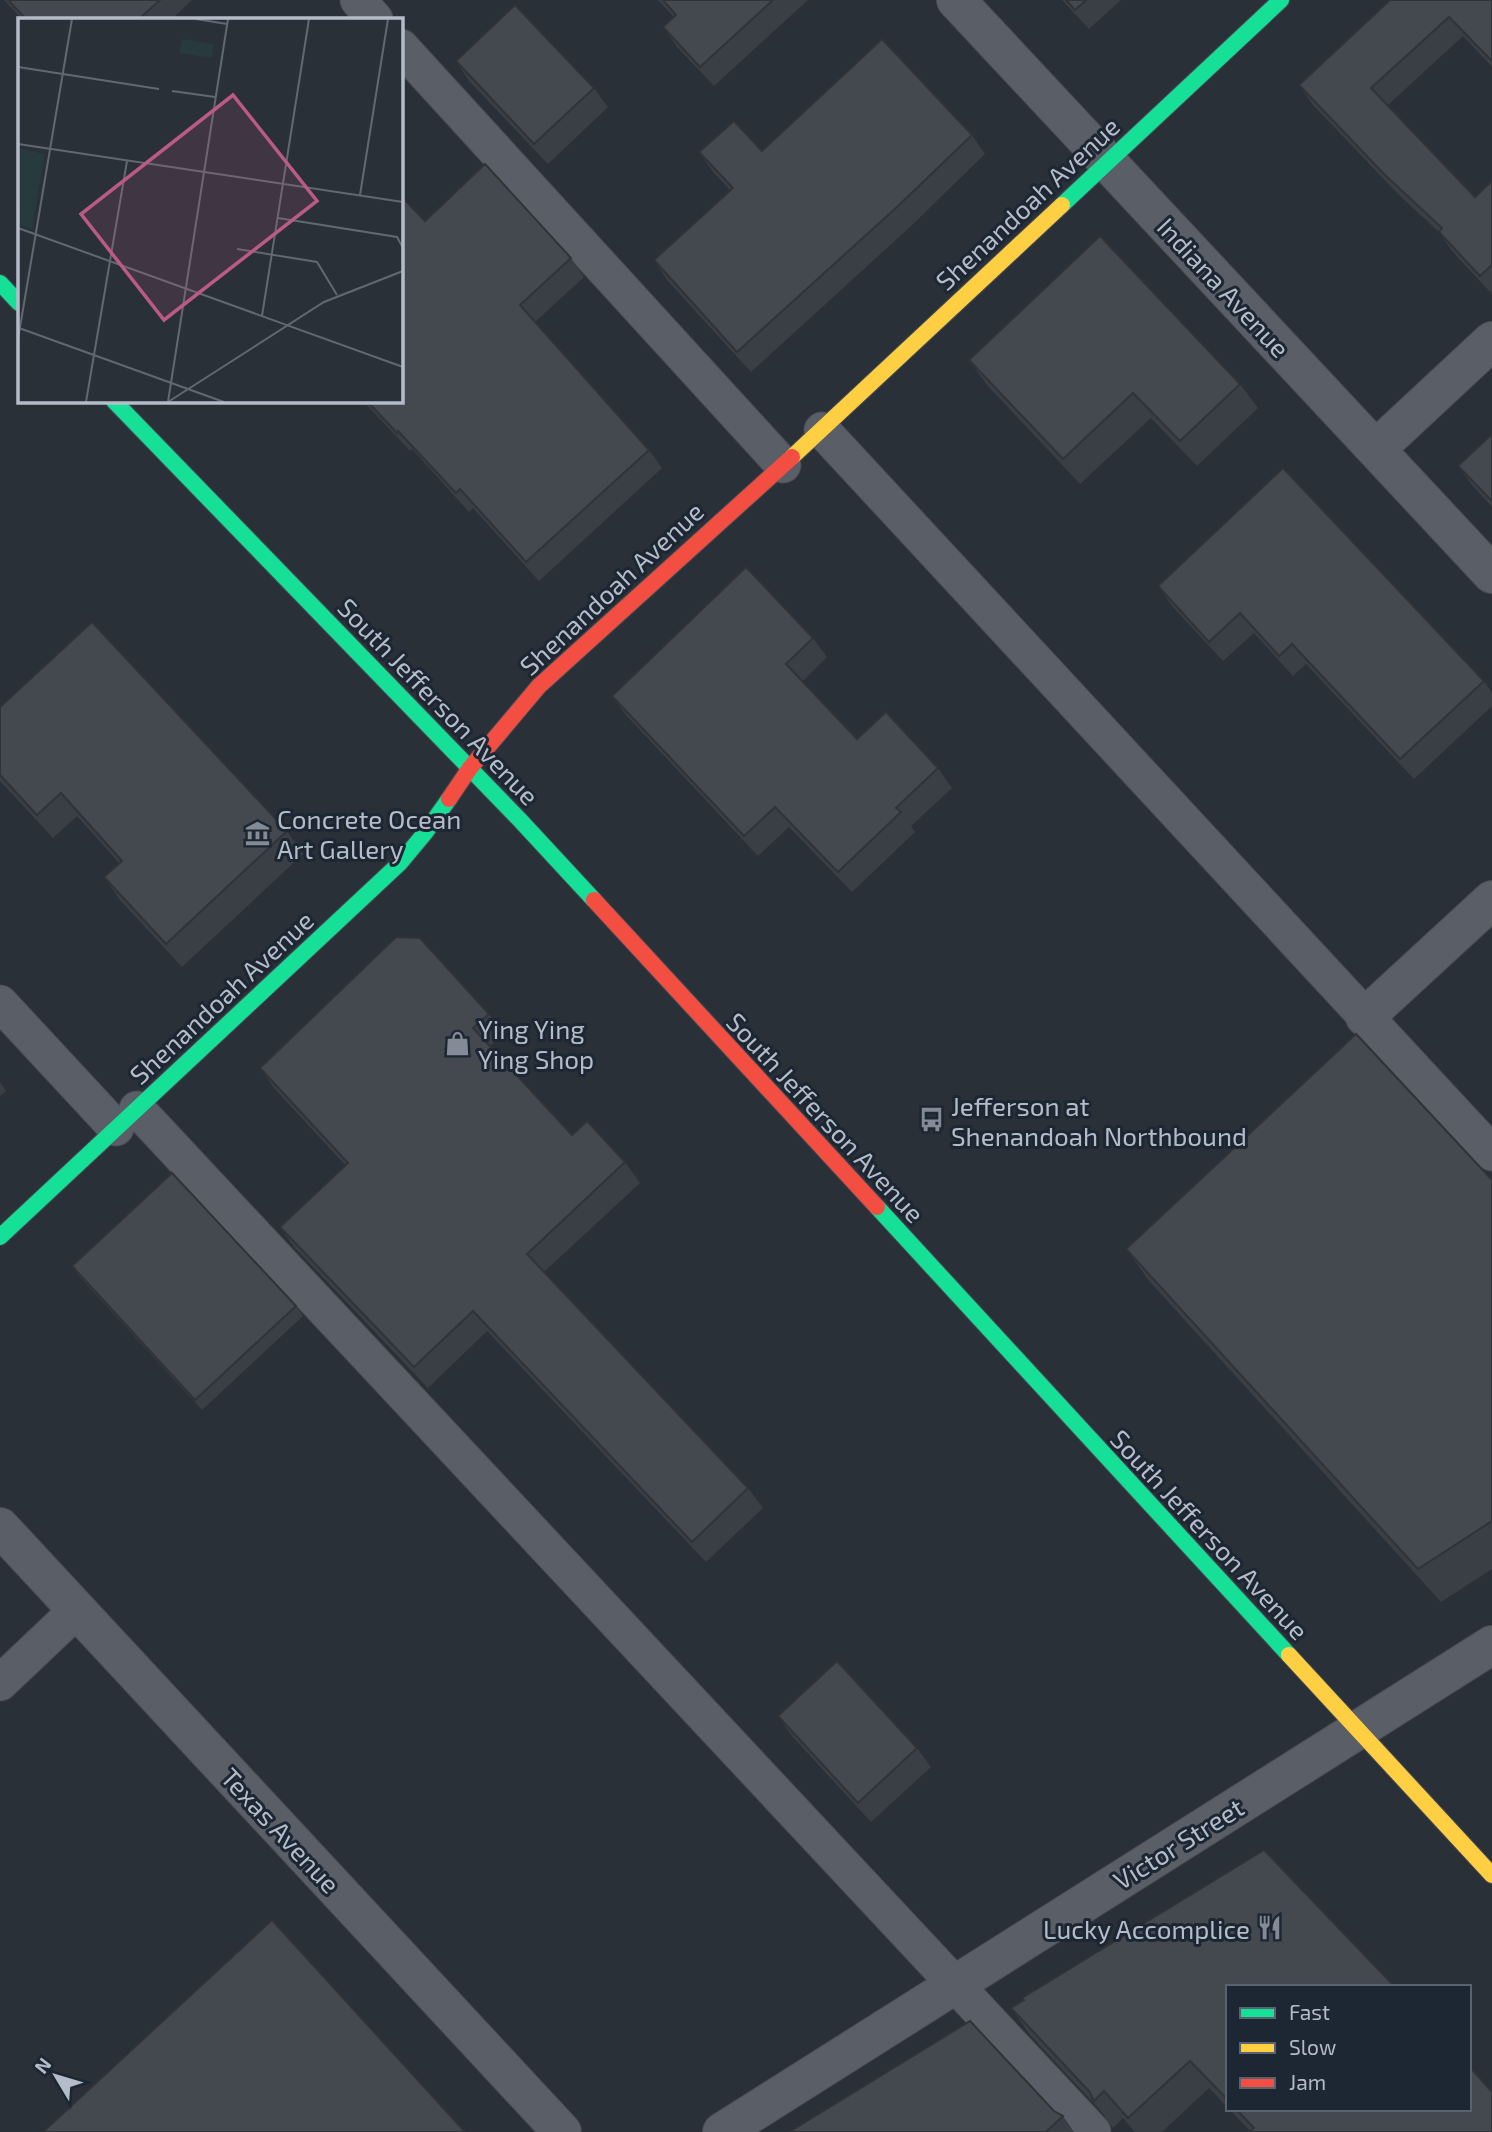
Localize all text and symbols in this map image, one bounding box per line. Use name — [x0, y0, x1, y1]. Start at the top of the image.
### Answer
inset map — [18, 18, 402, 402]
street label: Shenandoah Avenue — [929, 110, 1125, 296]
street label: Indiana Avenue — [1152, 211, 1296, 363]
street label: Shenandoah Avenue — [513, 495, 709, 681]
street label: South Jefferson Avenue — [332, 591, 546, 811]
place label: Concrete Ocean Art Gallery — [277, 803, 461, 864]
museum icon: Concrete Ocean Art Gallery — [243, 819, 271, 847]
street label: Shenandoah Avenue — [123, 904, 319, 1090]
street label: South Jefferson Avenue — [721, 1006, 931, 1228]
place label: Ying Ying Ying Shop — [478, 1013, 594, 1074]
shop icon: Ying Ying Ying Shop — [444, 1029, 472, 1057]
place label: Jefferson at Shenandoah Northbound — [951, 1090, 1247, 1151]
bus stop icon: Jefferson at Shenandoah Northbound — [917, 1106, 945, 1134]
street label: South Jefferson Avenue — [1105, 1423, 1315, 1645]
street label: Texas Avenue — [215, 1761, 347, 1899]
street label: Victor Street — [1107, 1791, 1249, 1895]
place label: Lucky Accomplice — [1043, 1913, 1250, 1944]
restaurant icon: Lucky Accomplice — [1256, 1914, 1284, 1942]
legend — [1226, 1985, 1471, 2111]
text: Fast — [1289, 1999, 1330, 2024]
text: Slow — [1289, 2034, 1336, 2059]
north arrow — [21, 2041, 91, 2111]
text: N — [29, 2053, 55, 2078]
text: Jam — [1289, 2069, 1326, 2094]

